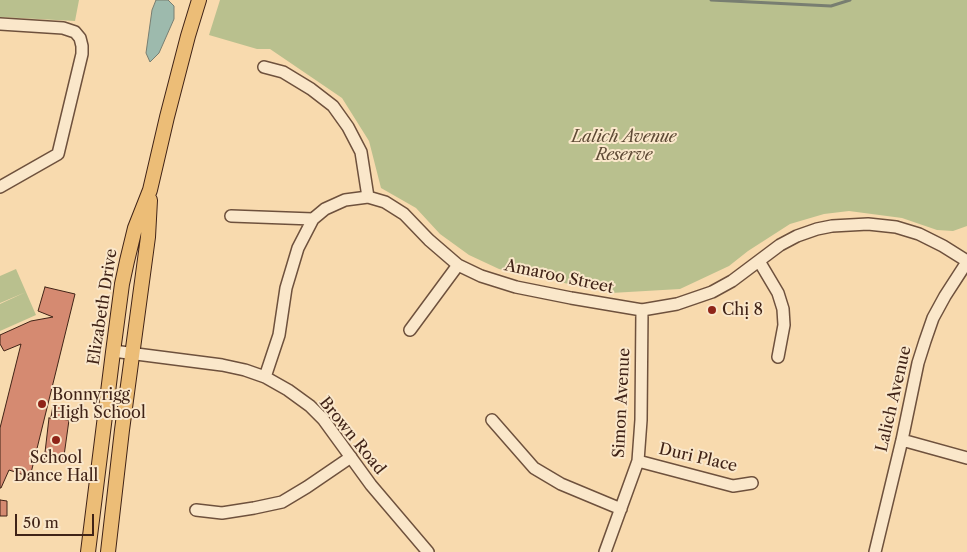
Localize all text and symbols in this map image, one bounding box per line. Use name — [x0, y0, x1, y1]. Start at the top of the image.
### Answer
park label: Lalich Avenue Reserve — [572, 127, 676, 165]
street label: Elizabeth Drive — [84, 247, 122, 367]
street label: Amaroo Street — [503, 256, 615, 298]
place label: Chị 8 — [722, 300, 763, 320]
marker: Chị 8 — [706, 304, 718, 316]
street label: Lalich Avenue — [872, 344, 916, 454]
street label: Simon Avenue — [610, 347, 634, 459]
place label: Bonnyrigg High School — [52, 385, 146, 423]
street label: Brown Road — [315, 393, 389, 479]
marker: Bonnyrigg High School — [36, 398, 48, 410]
marker: School Dance Hall — [50, 434, 62, 446]
street label: Duri Place — [657, 440, 739, 476]
place label: School Dance Hall — [14, 448, 98, 486]
scale bar — [18, 504, 96, 536]
text: 50 m — [23, 513, 59, 532]

